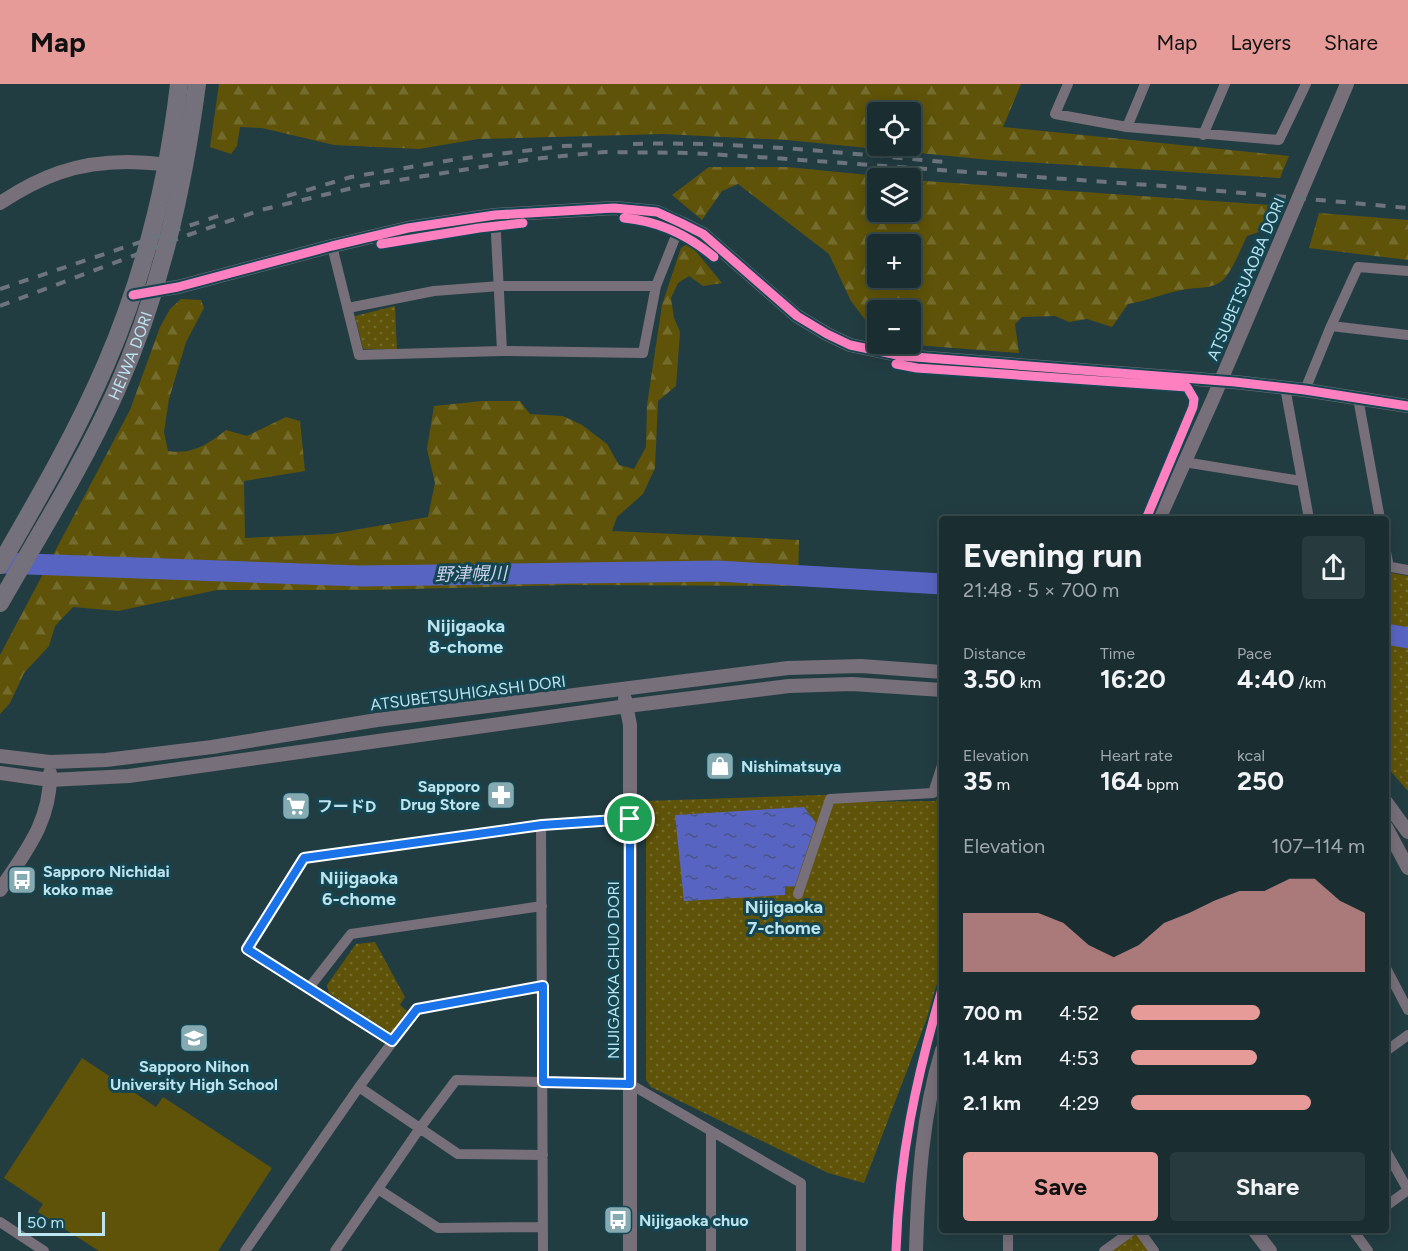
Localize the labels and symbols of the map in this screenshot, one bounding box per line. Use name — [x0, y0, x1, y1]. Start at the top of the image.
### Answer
street label: ATSUBETSUAOBA DORI — [1203, 195, 1289, 363]
street label: HEIWA DORI — [104, 309, 156, 403]
water label: 野津幌川 — [435, 562, 509, 586]
district label: Nijigaoka 8-chome — [427, 615, 505, 658]
street label: ATSUBETSUHIGASHI DORI — [369, 672, 567, 714]
shop icon: Nishimatsuya — [704, 750, 736, 782]
place label: Nishimatsuya — [741, 757, 841, 776]
place label: Sapporo Drug Store — [400, 777, 480, 814]
pharmacy icon: Sapporo Drug Store — [485, 779, 517, 811]
supermarket icon: フードD — [280, 790, 312, 822]
pin — [604, 793, 655, 844]
place label: フードD — [317, 797, 376, 816]
place label: Sapporo Nichidai koko mae — [43, 862, 170, 899]
bus stop icon: Sapporo Nichidai koko mae — [6, 864, 38, 896]
district label: Nijigaoka 6-chome — [320, 867, 398, 910]
street label: NIJIGAOKA CHUO DORI — [604, 881, 623, 1059]
district label: Nijigaoka 7-chome — [745, 896, 823, 939]
school or university icon: Sapporo Nihon University High School — [178, 1022, 210, 1054]
place label: Sapporo Nihon University High School — [110, 1057, 278, 1094]
bus stop icon: Nijigaoka chuo — [602, 1204, 634, 1236]
scale bar — [18, 1209, 105, 1236]
place label: Nijigaoka chuo — [639, 1211, 749, 1230]

